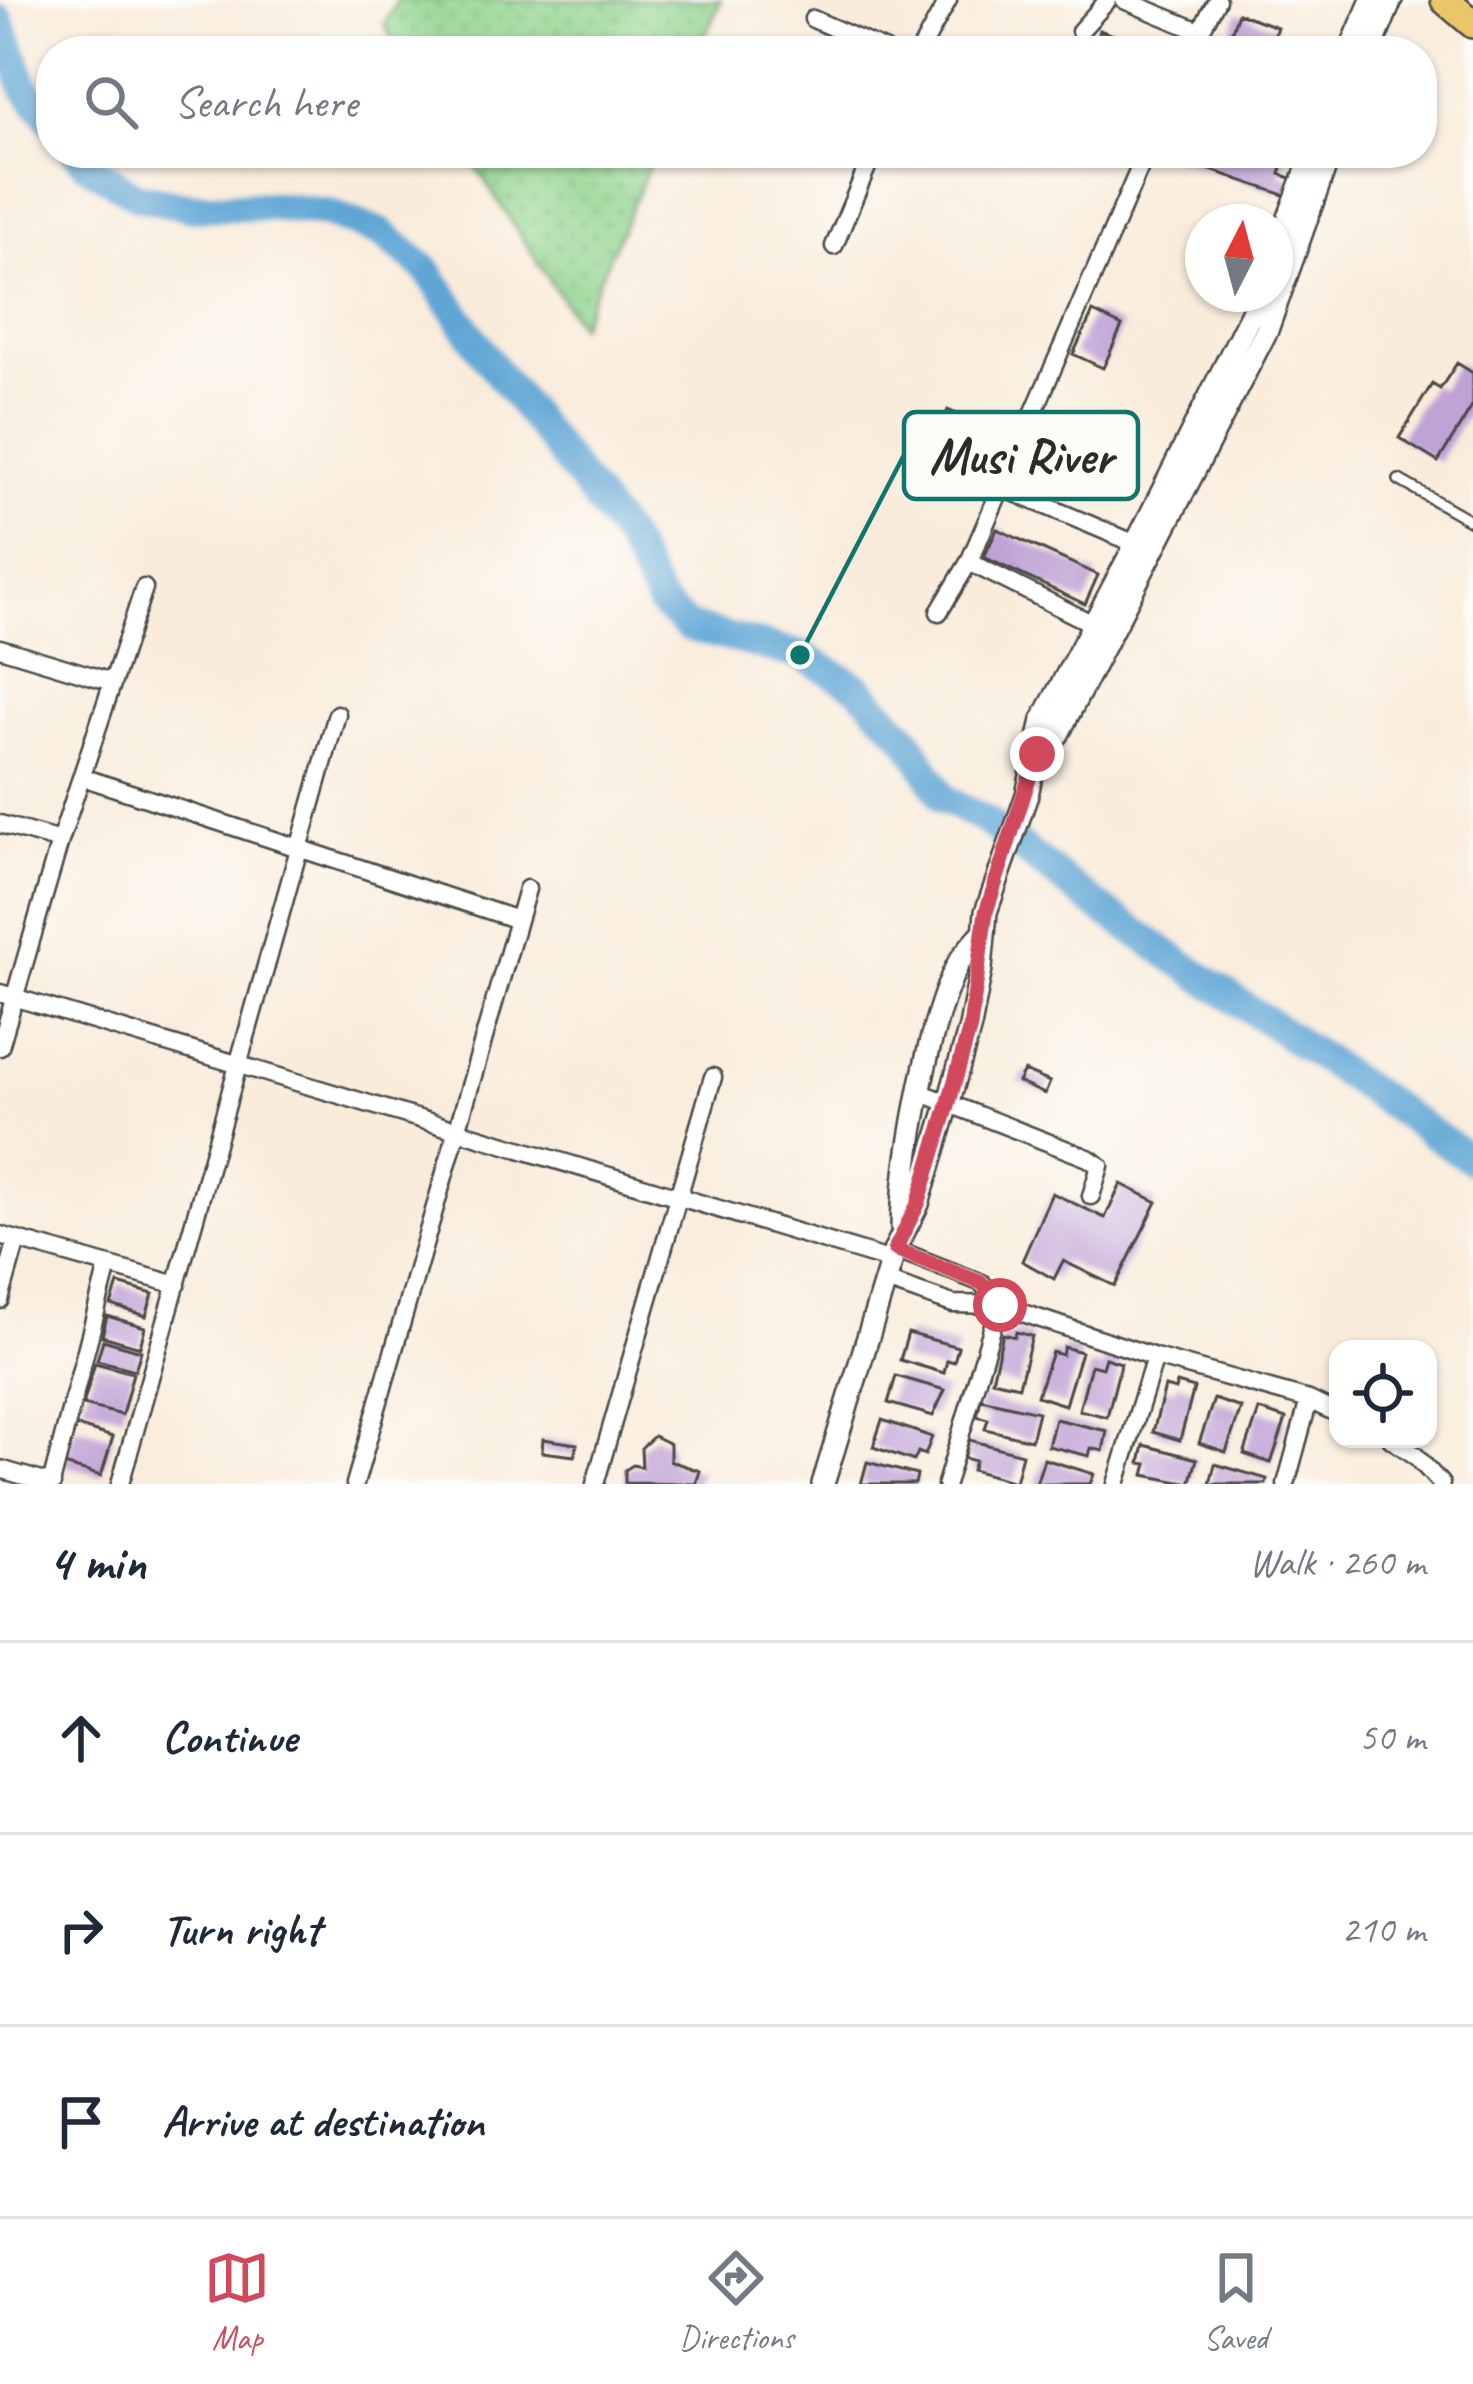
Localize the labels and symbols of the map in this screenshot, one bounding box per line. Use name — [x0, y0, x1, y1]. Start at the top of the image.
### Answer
north arrow — [1185, 204, 1293, 312]
callout: Musi River — [904, 412, 1138, 499]
text: Musi River — [929, 424, 1118, 488]
route end — [1010, 727, 1064, 781]
route start — [973, 1278, 1027, 1332]

